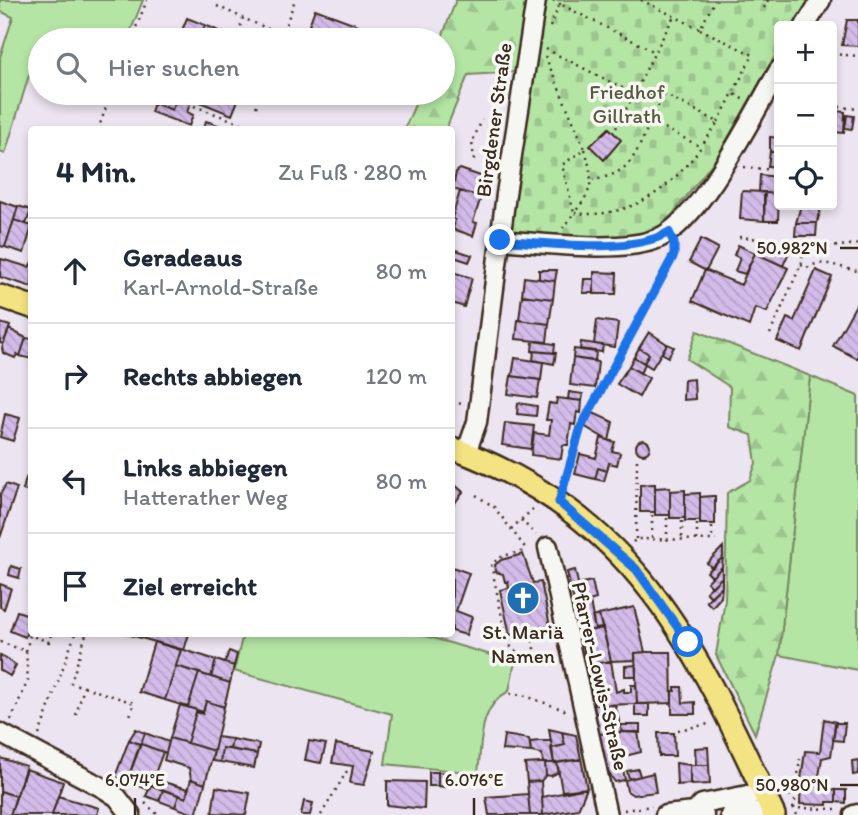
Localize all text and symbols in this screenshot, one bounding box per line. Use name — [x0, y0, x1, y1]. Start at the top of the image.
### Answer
map controls — [774, 21, 837, 210]
button: + — [774, 21, 837, 84]
search box — [28, 28, 455, 105]
street label: Birgdener Straße — [470, 41, 517, 199]
icon: search — [52, 48, 90, 86]
text: Hier suchen — [108, 51, 240, 83]
park label: Friedhof Gillrath — [589, 79, 665, 128]
button: − — [774, 84, 837, 147]
button: locate — [774, 147, 837, 210]
text: 4 Min. — [56, 153, 136, 190]
text: Zu Fuß · 280 m — [278, 158, 427, 186]
route end — [484, 224, 515, 255]
text: 50.982°N — [756, 237, 828, 259]
text: Geradeaus — [123, 241, 242, 273]
icon: ahead — [56, 252, 94, 290]
text: 80 m — [376, 257, 427, 285]
text: Karl-Arnold-Straße — [123, 273, 319, 301]
icon: right — [56, 357, 94, 395]
text: Rechts abbiegen — [123, 360, 302, 392]
text: 120 m — [366, 362, 427, 390]
text: Links abbiegen — [123, 451, 288, 483]
icon: left — [56, 462, 94, 500]
text: 80 m — [376, 467, 427, 495]
text: Hatterather Weg — [123, 483, 288, 511]
icon: arrive — [56, 567, 94, 605]
text: Ziel erreicht — [123, 570, 257, 602]
church icon: St. Mariä Namen — [504, 579, 542, 617]
street label: Pfarrer-Lowis-Straße — [567, 579, 634, 773]
place label: St. Mariä Namen — [482, 619, 564, 668]
route start — [672, 626, 703, 657]
text: 6.074°E — [105, 769, 165, 791]
text: 6.076°E — [445, 769, 503, 791]
text: 50.980°N — [756, 774, 828, 796]

